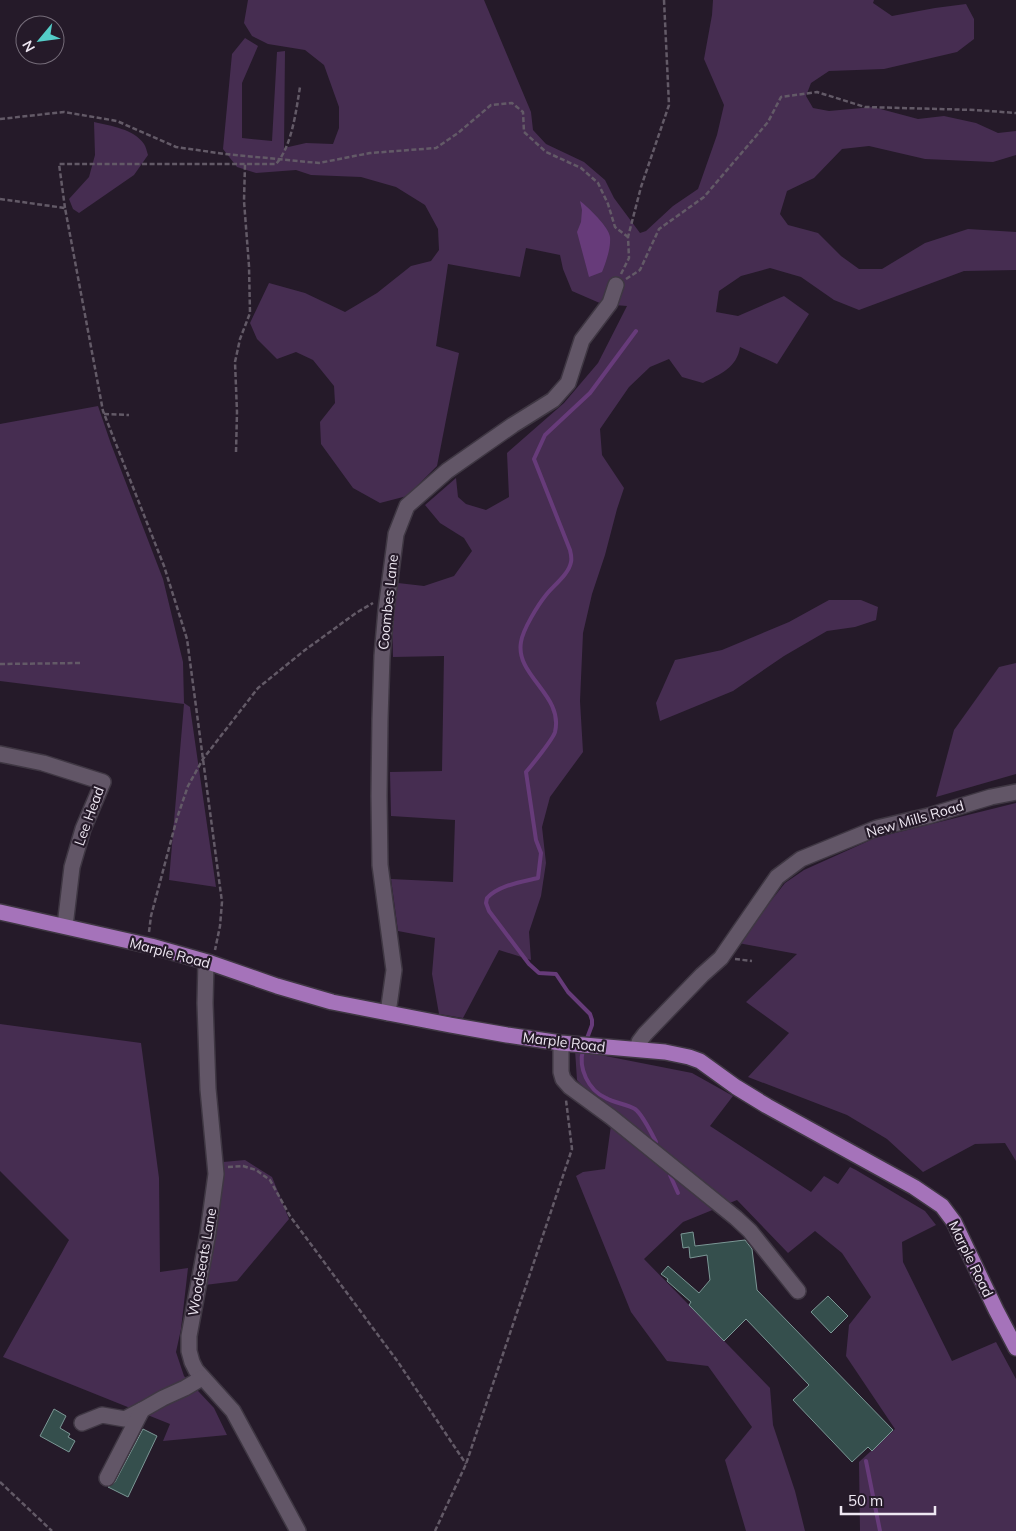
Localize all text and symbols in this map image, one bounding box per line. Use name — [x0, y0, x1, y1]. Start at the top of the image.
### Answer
north arrow — [15, 15, 65, 65]
text: N — [18, 37, 39, 55]
street label: Coombes Lane — [374, 553, 402, 651]
street label: Lee Head — [70, 784, 108, 848]
street label: New Mills Road — [864, 796, 966, 842]
street label: Marple Road — [128, 934, 212, 972]
street label: Marple Road — [522, 1028, 606, 1056]
street label: Woodseats Lane — [184, 1207, 220, 1317]
street label: Marple Road — [945, 1218, 997, 1300]
scale bar — [841, 1484, 935, 1516]
text: 50 m — [848, 1491, 883, 1510]

